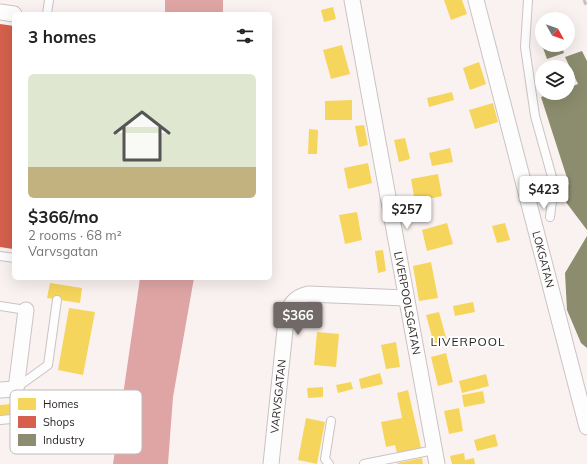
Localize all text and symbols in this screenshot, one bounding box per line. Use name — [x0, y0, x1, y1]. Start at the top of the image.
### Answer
north arrow — [535, 12, 575, 52]
map controls — [535, 12, 575, 100]
icon: filters — [234, 25, 256, 47]
text: 3 homes — [28, 26, 96, 47]
button: layers — [535, 60, 575, 100]
icon: home — [106, 100, 178, 172]
pin: $423 — [520, 176, 568, 210]
text: $423 — [528, 181, 560, 197]
pin: $257 — [383, 196, 431, 230]
text: $257 — [391, 201, 423, 217]
text: $366/mo — [28, 206, 99, 227]
text: 2 rooms · 68 m² — [28, 227, 122, 243]
street label: LOKGATAN — [529, 229, 558, 289]
text: Varvsgatan — [28, 243, 98, 259]
street label: LIVERPOOLSGATAN — [391, 250, 424, 356]
pin: $366 — [274, 302, 322, 336]
text: $366 — [282, 307, 314, 323]
district label: LIVERPOOL — [430, 334, 506, 349]
street label: VARVSGATAN — [267, 359, 289, 434]
legend — [10, 390, 142, 454]
text: Homes — [43, 397, 79, 411]
text: Shops — [43, 415, 75, 429]
text: Industry — [43, 433, 85, 447]

